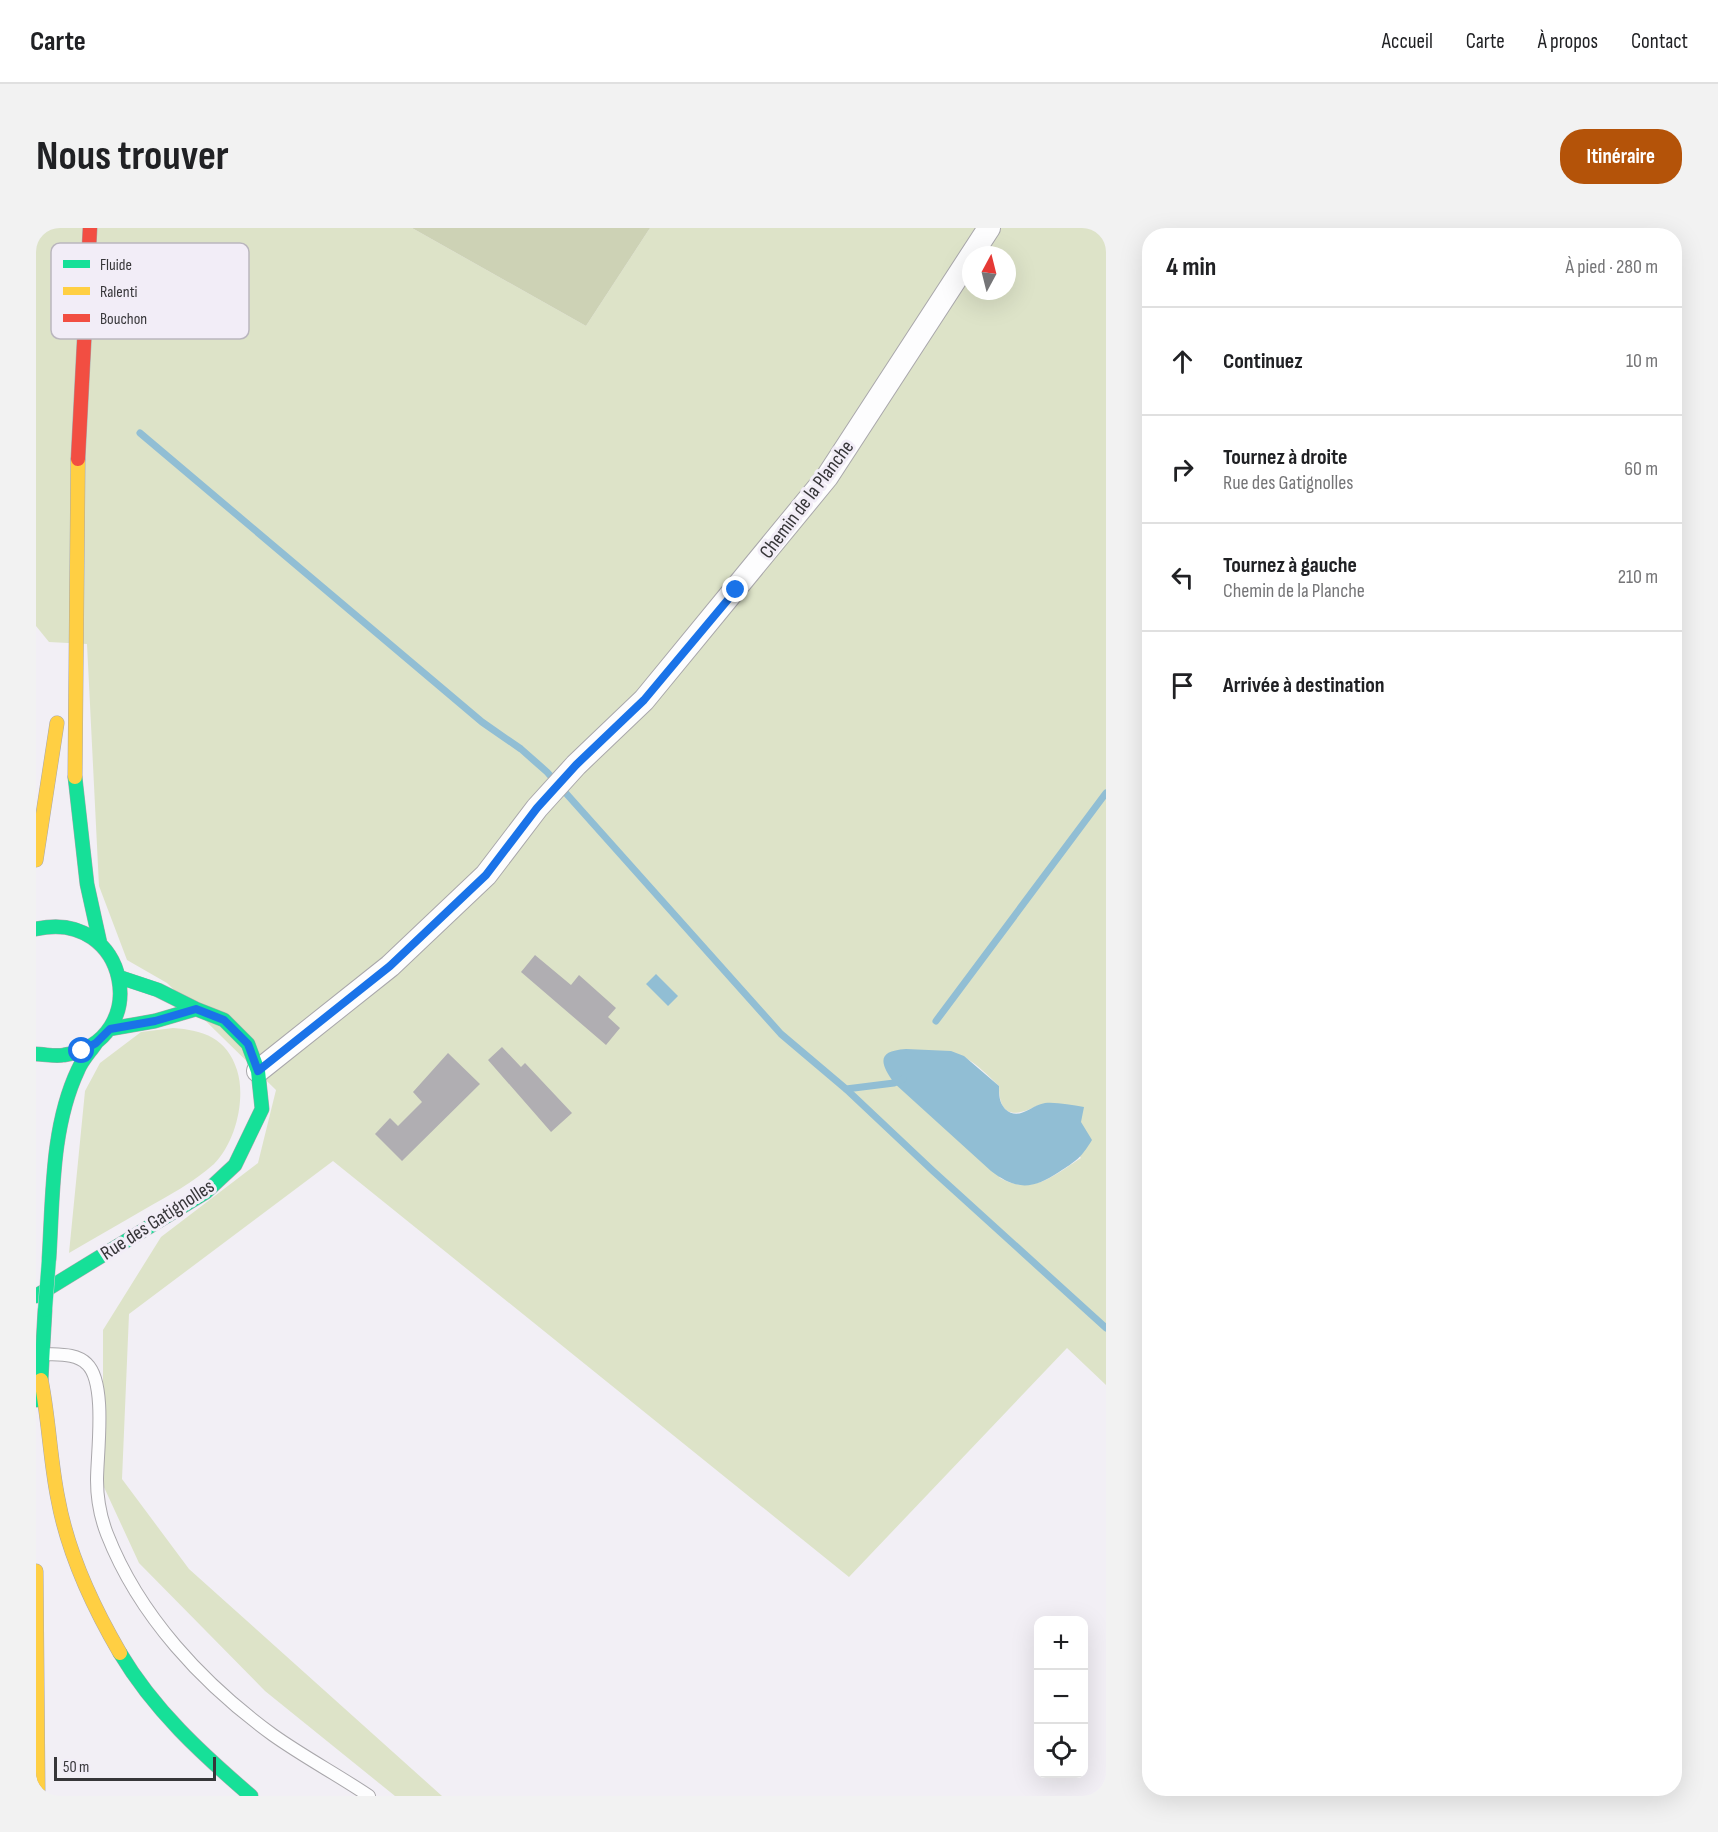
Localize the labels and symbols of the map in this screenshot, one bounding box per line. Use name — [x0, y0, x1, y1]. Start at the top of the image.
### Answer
legend — [51, 243, 249, 339]
north arrow — [962, 246, 1016, 300]
text: Fluide — [100, 256, 132, 275]
text: Ralenti — [100, 283, 138, 302]
text: Bouchon — [100, 310, 147, 329]
street label: Chemin de la Planche — [755, 436, 859, 563]
route end — [722, 576, 748, 602]
route start — [68, 1037, 94, 1063]
street label: Rue des Gatignolles — [96, 1174, 219, 1265]
scale bar — [54, 1754, 216, 1782]

